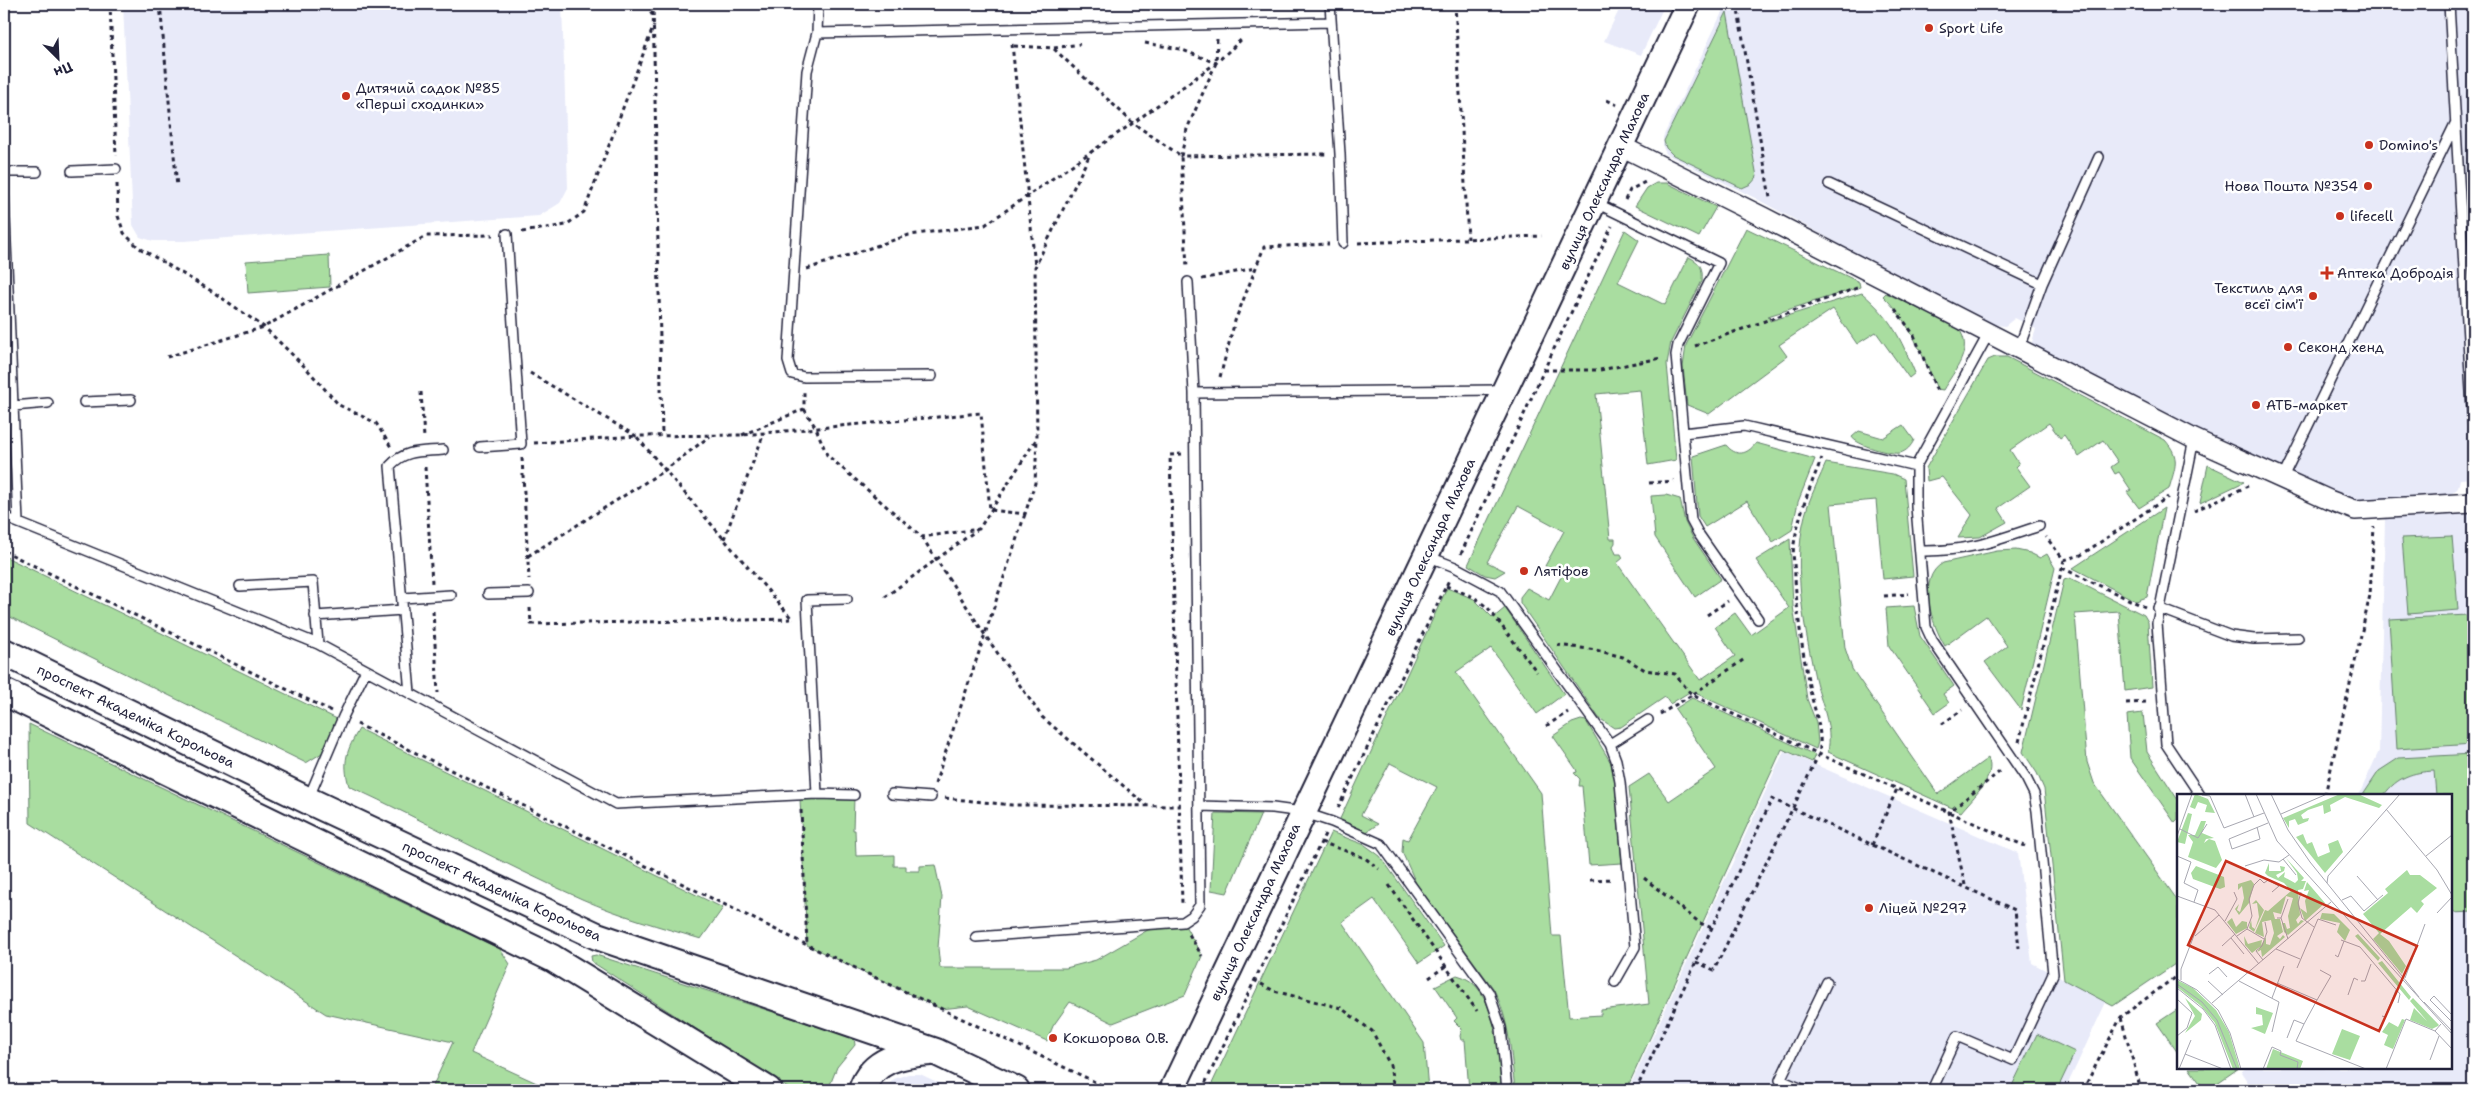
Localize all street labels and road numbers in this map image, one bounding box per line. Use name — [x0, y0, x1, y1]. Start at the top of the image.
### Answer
street label: вулиця Олександра Махова — [1555, 89, 1653, 273]
street label: вулиця Олександра Махова — [1381, 455, 1479, 639]
street label: проспект Академіка Корольова — [34, 660, 238, 772]
street label: вулиця Олександра Махова — [1206, 820, 1304, 1004]
street label: проспект Академіка Корольова — [400, 837, 605, 945]

